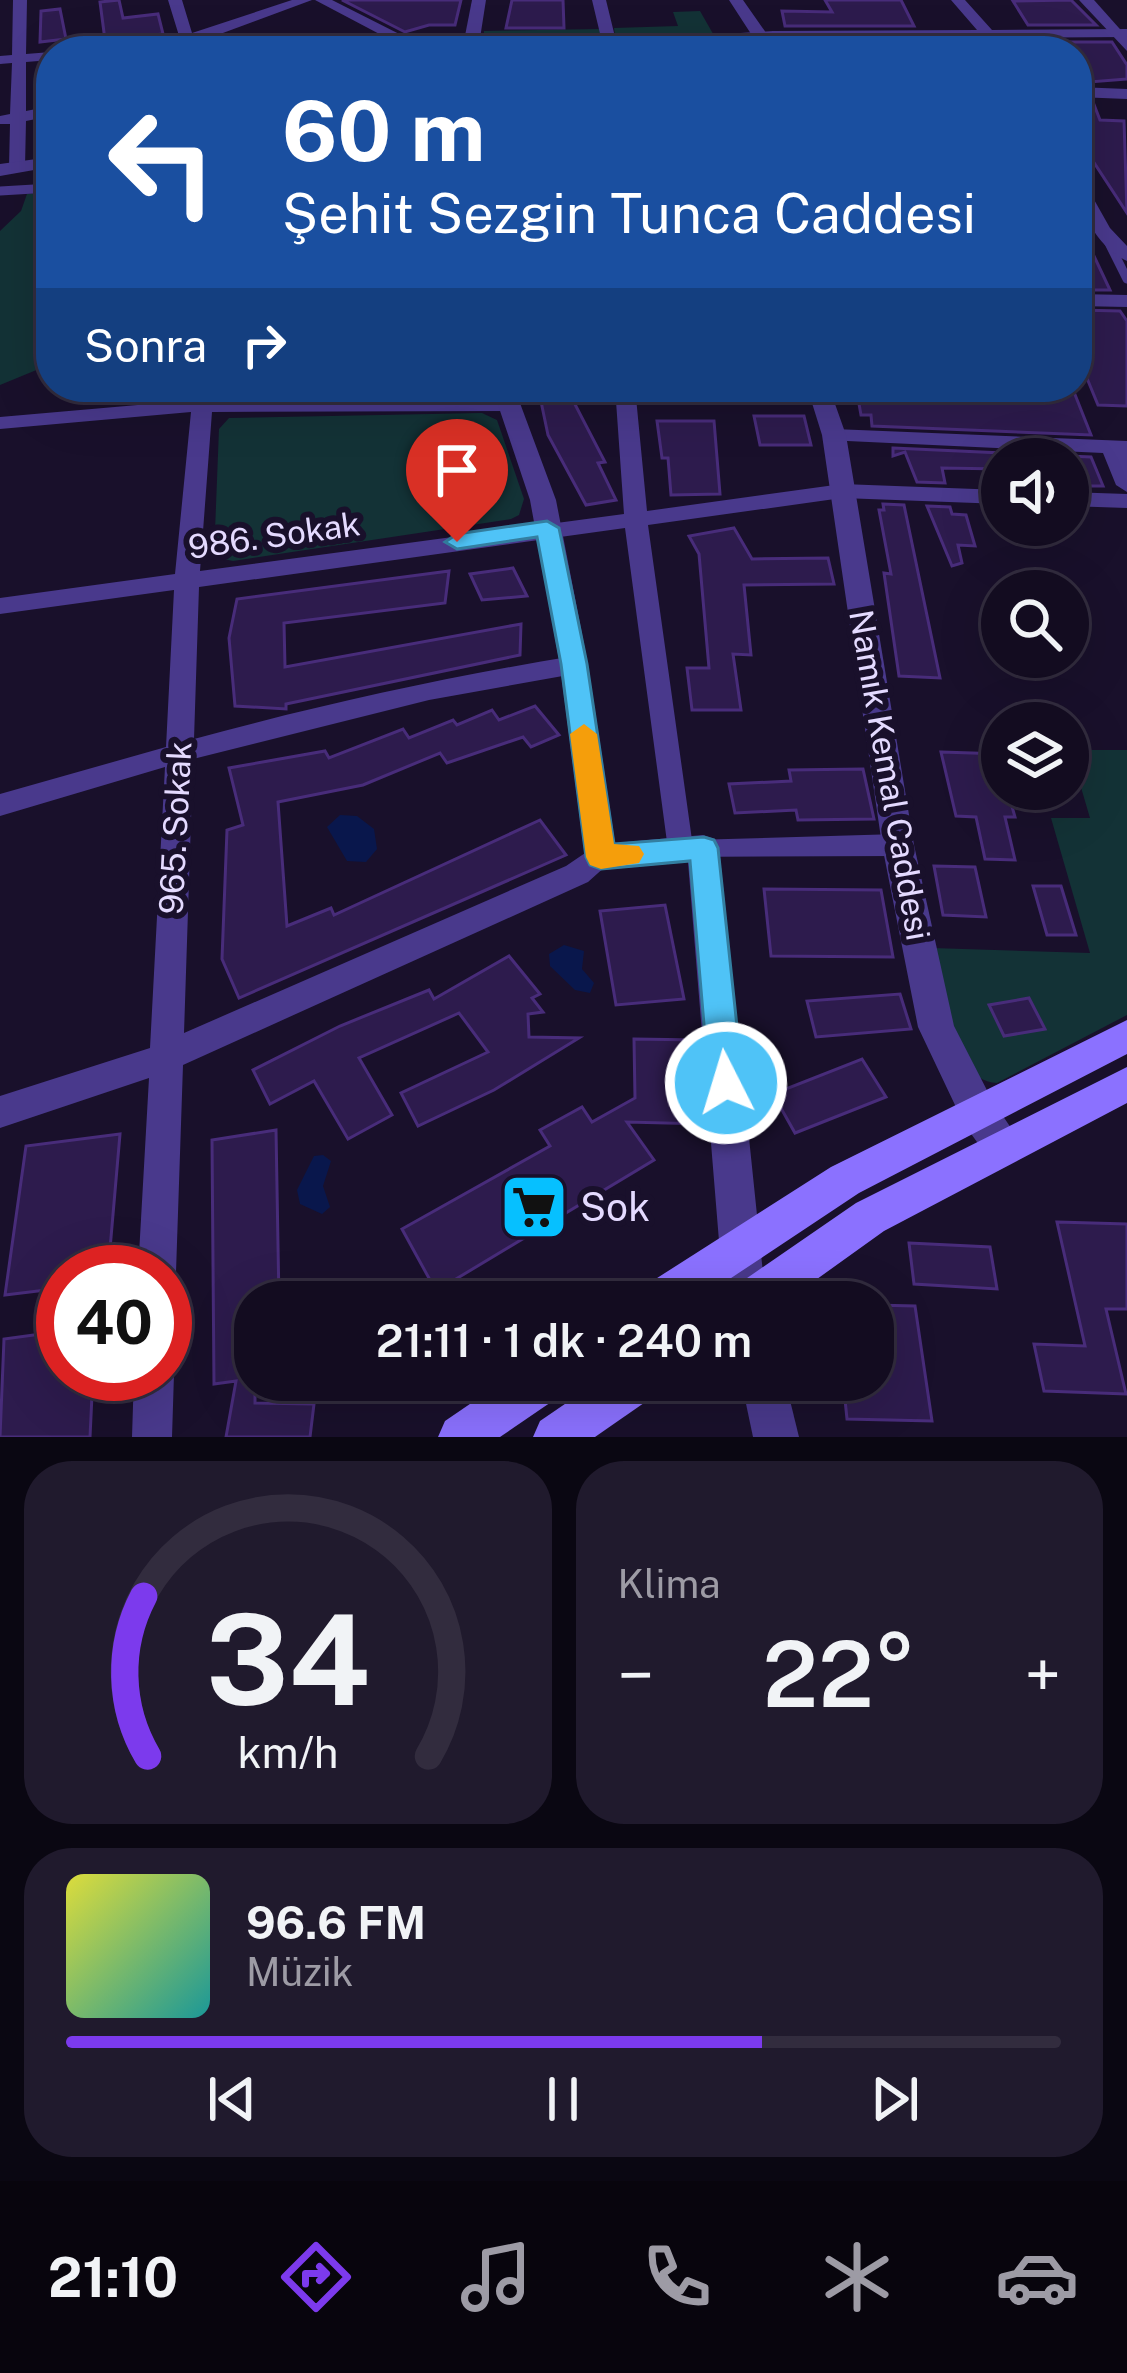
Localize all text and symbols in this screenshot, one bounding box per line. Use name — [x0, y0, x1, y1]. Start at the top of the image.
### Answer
text: 60 m — [282, 81, 486, 180]
icon: left — [84, 84, 240, 240]
text: Şehit Sezgin Tunca Caddesi — [282, 182, 976, 245]
icon: right — [231, 312, 297, 378]
text: Sonra — [84, 319, 207, 372]
pin — [406, 419, 508, 542]
icon: arrive — [424, 437, 490, 503]
map controls — [981, 438, 1089, 810]
button: sound — [981, 438, 1089, 546]
street label: 986. Sokak — [186, 504, 362, 566]
button: search — [981, 570, 1089, 678]
street label: Namık Kemal Caddesi — [842, 607, 938, 943]
button: layers — [981, 702, 1089, 810]
street label: 965. Sokak — [152, 741, 198, 915]
position arrow — [663, 1020, 789, 1146]
supermarket icon: Sok — [499, 1172, 569, 1242]
place label: Sok — [580, 1184, 650, 1230]
speed limit sign: 40 — [36, 1245, 192, 1401]
text: 21:11 · 1 dk · 240 m — [376, 1314, 752, 1367]
text: Klima — [618, 1561, 721, 1607]
text: 34 — [206, 1586, 370, 1733]
text: 22° — [763, 1621, 916, 1727]
text: − — [618, 1636, 654, 1714]
text: + — [1024, 1636, 1061, 1714]
text: km/h — [237, 1726, 338, 1777]
text: 96.6 FM — [246, 1896, 426, 1949]
text: Müzik — [246, 1949, 354, 1995]
icon: previous — [199, 2066, 265, 2132]
icon: pause — [530, 2066, 596, 2132]
icon: next — [862, 2066, 928, 2132]
icon: directions — [274, 2235, 358, 2319]
icon: music — [454, 2235, 538, 2319]
icon: phone — [635, 2235, 719, 2319]
icon: climate — [815, 2235, 899, 2319]
icon: car — [995, 2235, 1079, 2319]
text: 21:10 — [48, 2246, 178, 2309]

